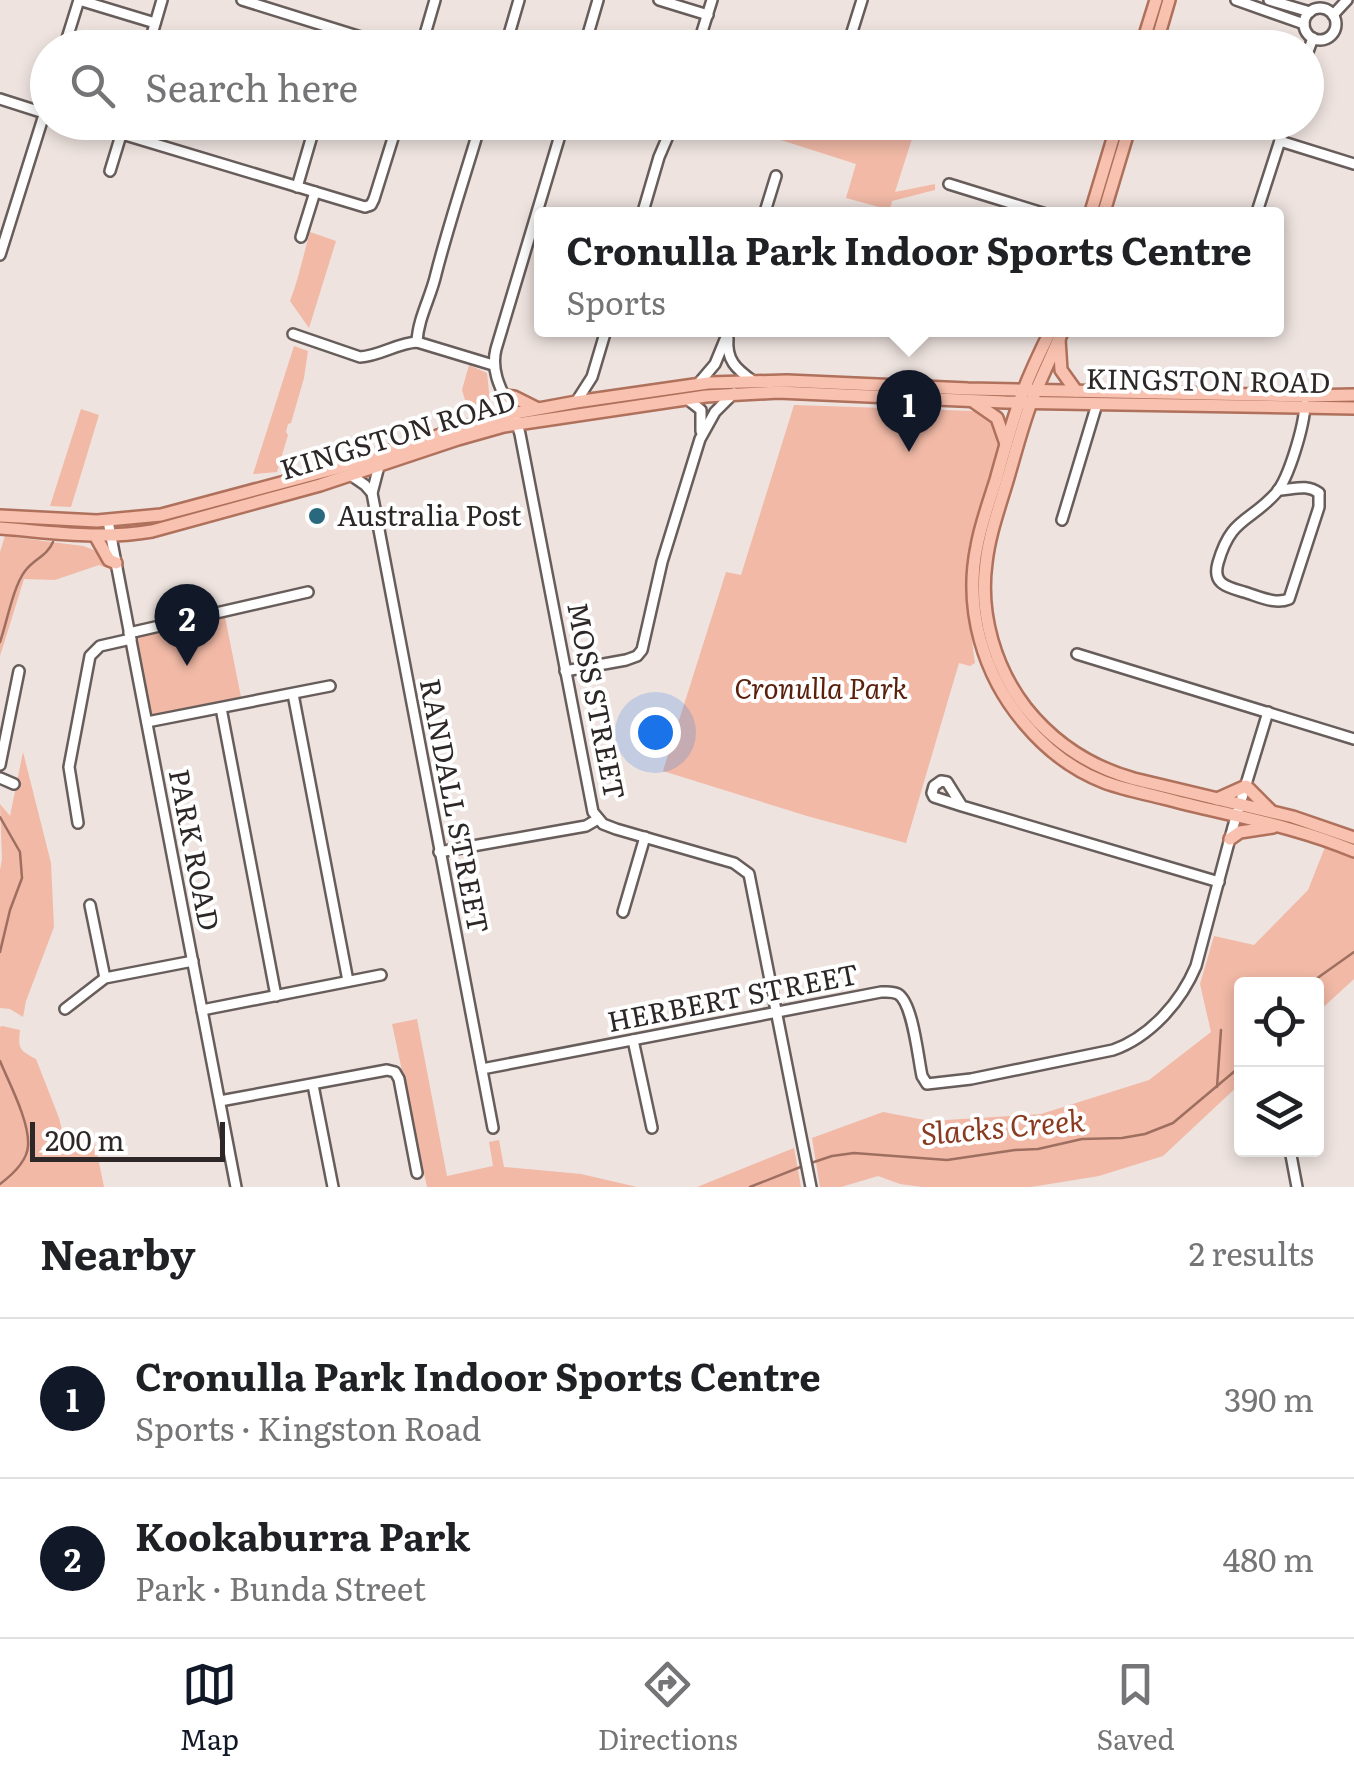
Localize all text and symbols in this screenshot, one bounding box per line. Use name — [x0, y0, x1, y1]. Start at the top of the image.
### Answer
search box — [30, 30, 1324, 140]
text: Search here — [145, 57, 358, 114]
icon: search — [65, 58, 120, 113]
popup — [534, 207, 1284, 337]
text: Cronulla Park Indoor Sports Centre — [566, 220, 1252, 277]
text: Sports — [566, 277, 665, 325]
street label: KINGSTON ROAD — [1085, 356, 1331, 402]
pin: 1 — [876, 370, 942, 452]
street label: KINGSTON ROAD — [274, 377, 521, 489]
place label: Australia Post — [337, 493, 522, 535]
marker: Australia Post — [306, 505, 328, 527]
pin: 2 — [154, 584, 220, 666]
street label: MOSS STREET — [558, 598, 638, 803]
park label: Cronulla Park — [734, 666, 908, 708]
street label: RANDALL STREET — [411, 675, 501, 937]
your location — [630, 707, 681, 758]
street label: PARK ROAD — [160, 765, 232, 934]
street label: HERBERT STREET — [603, 951, 862, 1041]
map controls — [1234, 977, 1324, 1157]
button: locate — [1234, 977, 1324, 1067]
button: layers — [1234, 1067, 1324, 1157]
water label: Slacks Creek — [919, 1096, 1087, 1154]
scale bar — [30, 1117, 225, 1162]
text: 200 m — [45, 1118, 124, 1160]
text: Nearby — [40, 1221, 196, 1283]
text: 2 results — [1189, 1228, 1314, 1276]
text: Cronulla Park Indoor Sports Centre — [135, 1346, 821, 1403]
text: 1 — [66, 1374, 79, 1422]
text: 390 m — [1224, 1374, 1314, 1422]
text: Sports · Kingston Road — [135, 1403, 481, 1451]
text: Kookaburra Park — [135, 1506, 470, 1563]
text: 2 — [64, 1534, 81, 1582]
text: 480 m — [1223, 1534, 1314, 1582]
text: Park · Bunda Street — [135, 1563, 426, 1611]
tab: Map — [179, 1657, 239, 1759]
tab: Directions — [598, 1657, 738, 1759]
tab: Saved — [1097, 1657, 1175, 1759]

